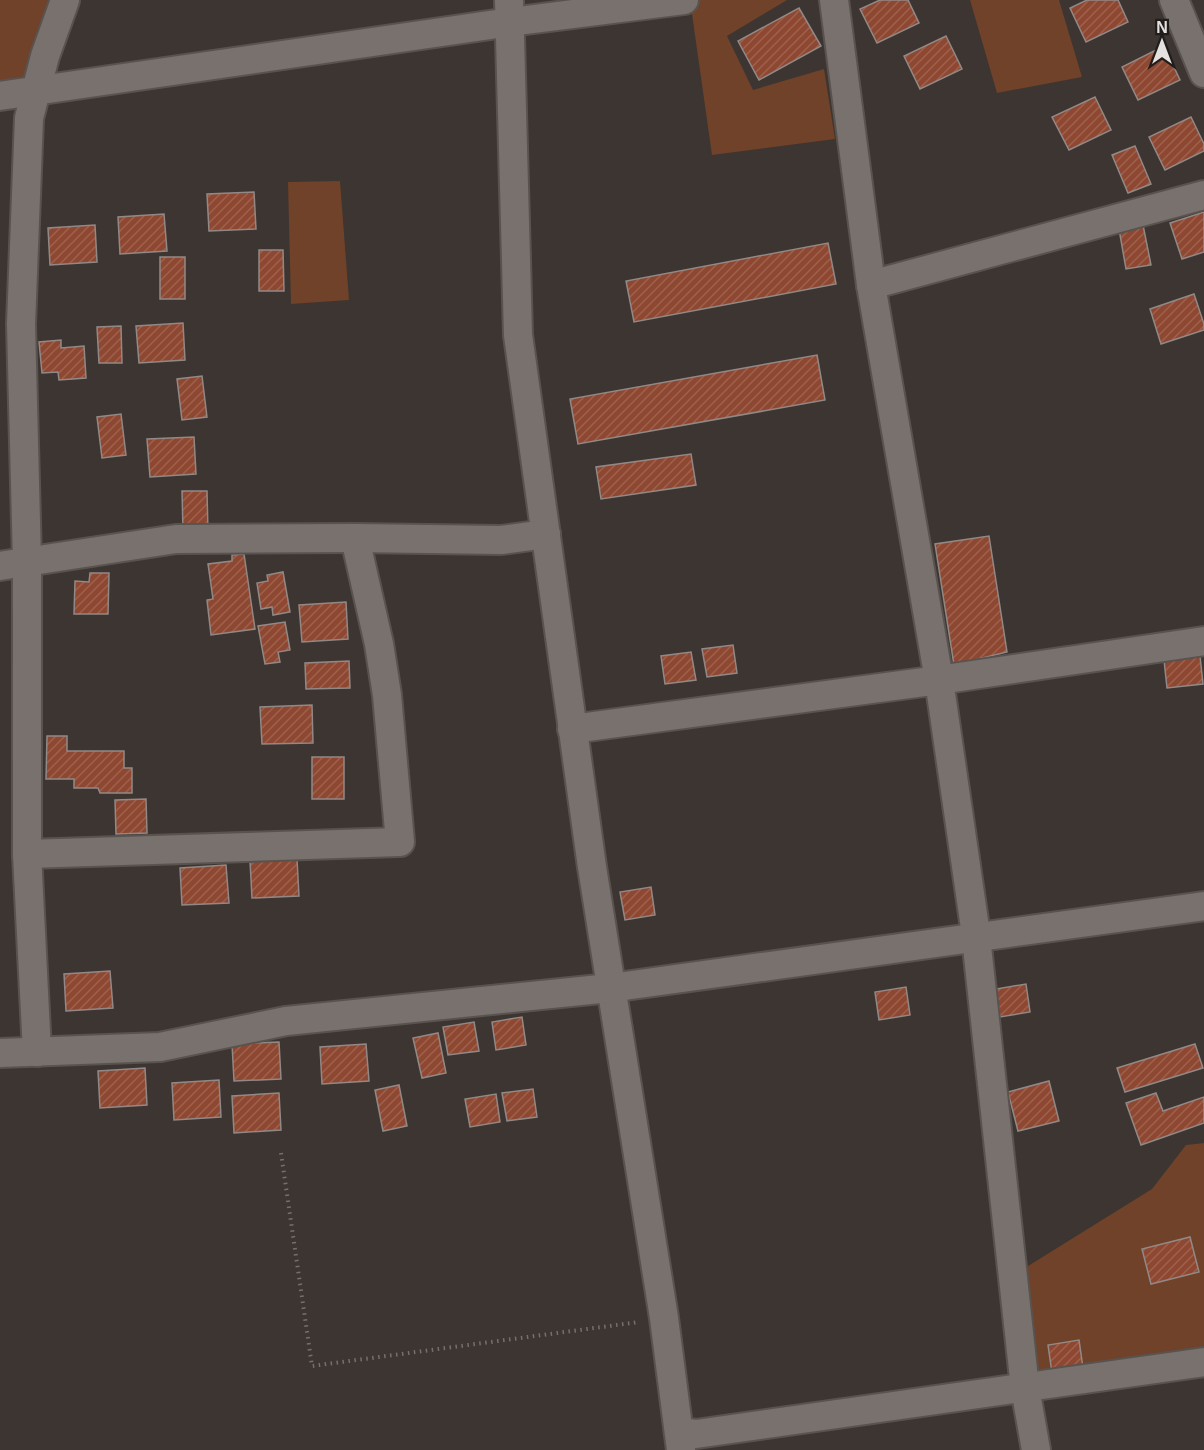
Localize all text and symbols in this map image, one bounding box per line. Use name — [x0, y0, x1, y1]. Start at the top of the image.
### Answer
north arrow — [1132, 12, 1192, 72]
text: N — [1156, 19, 1168, 36]

